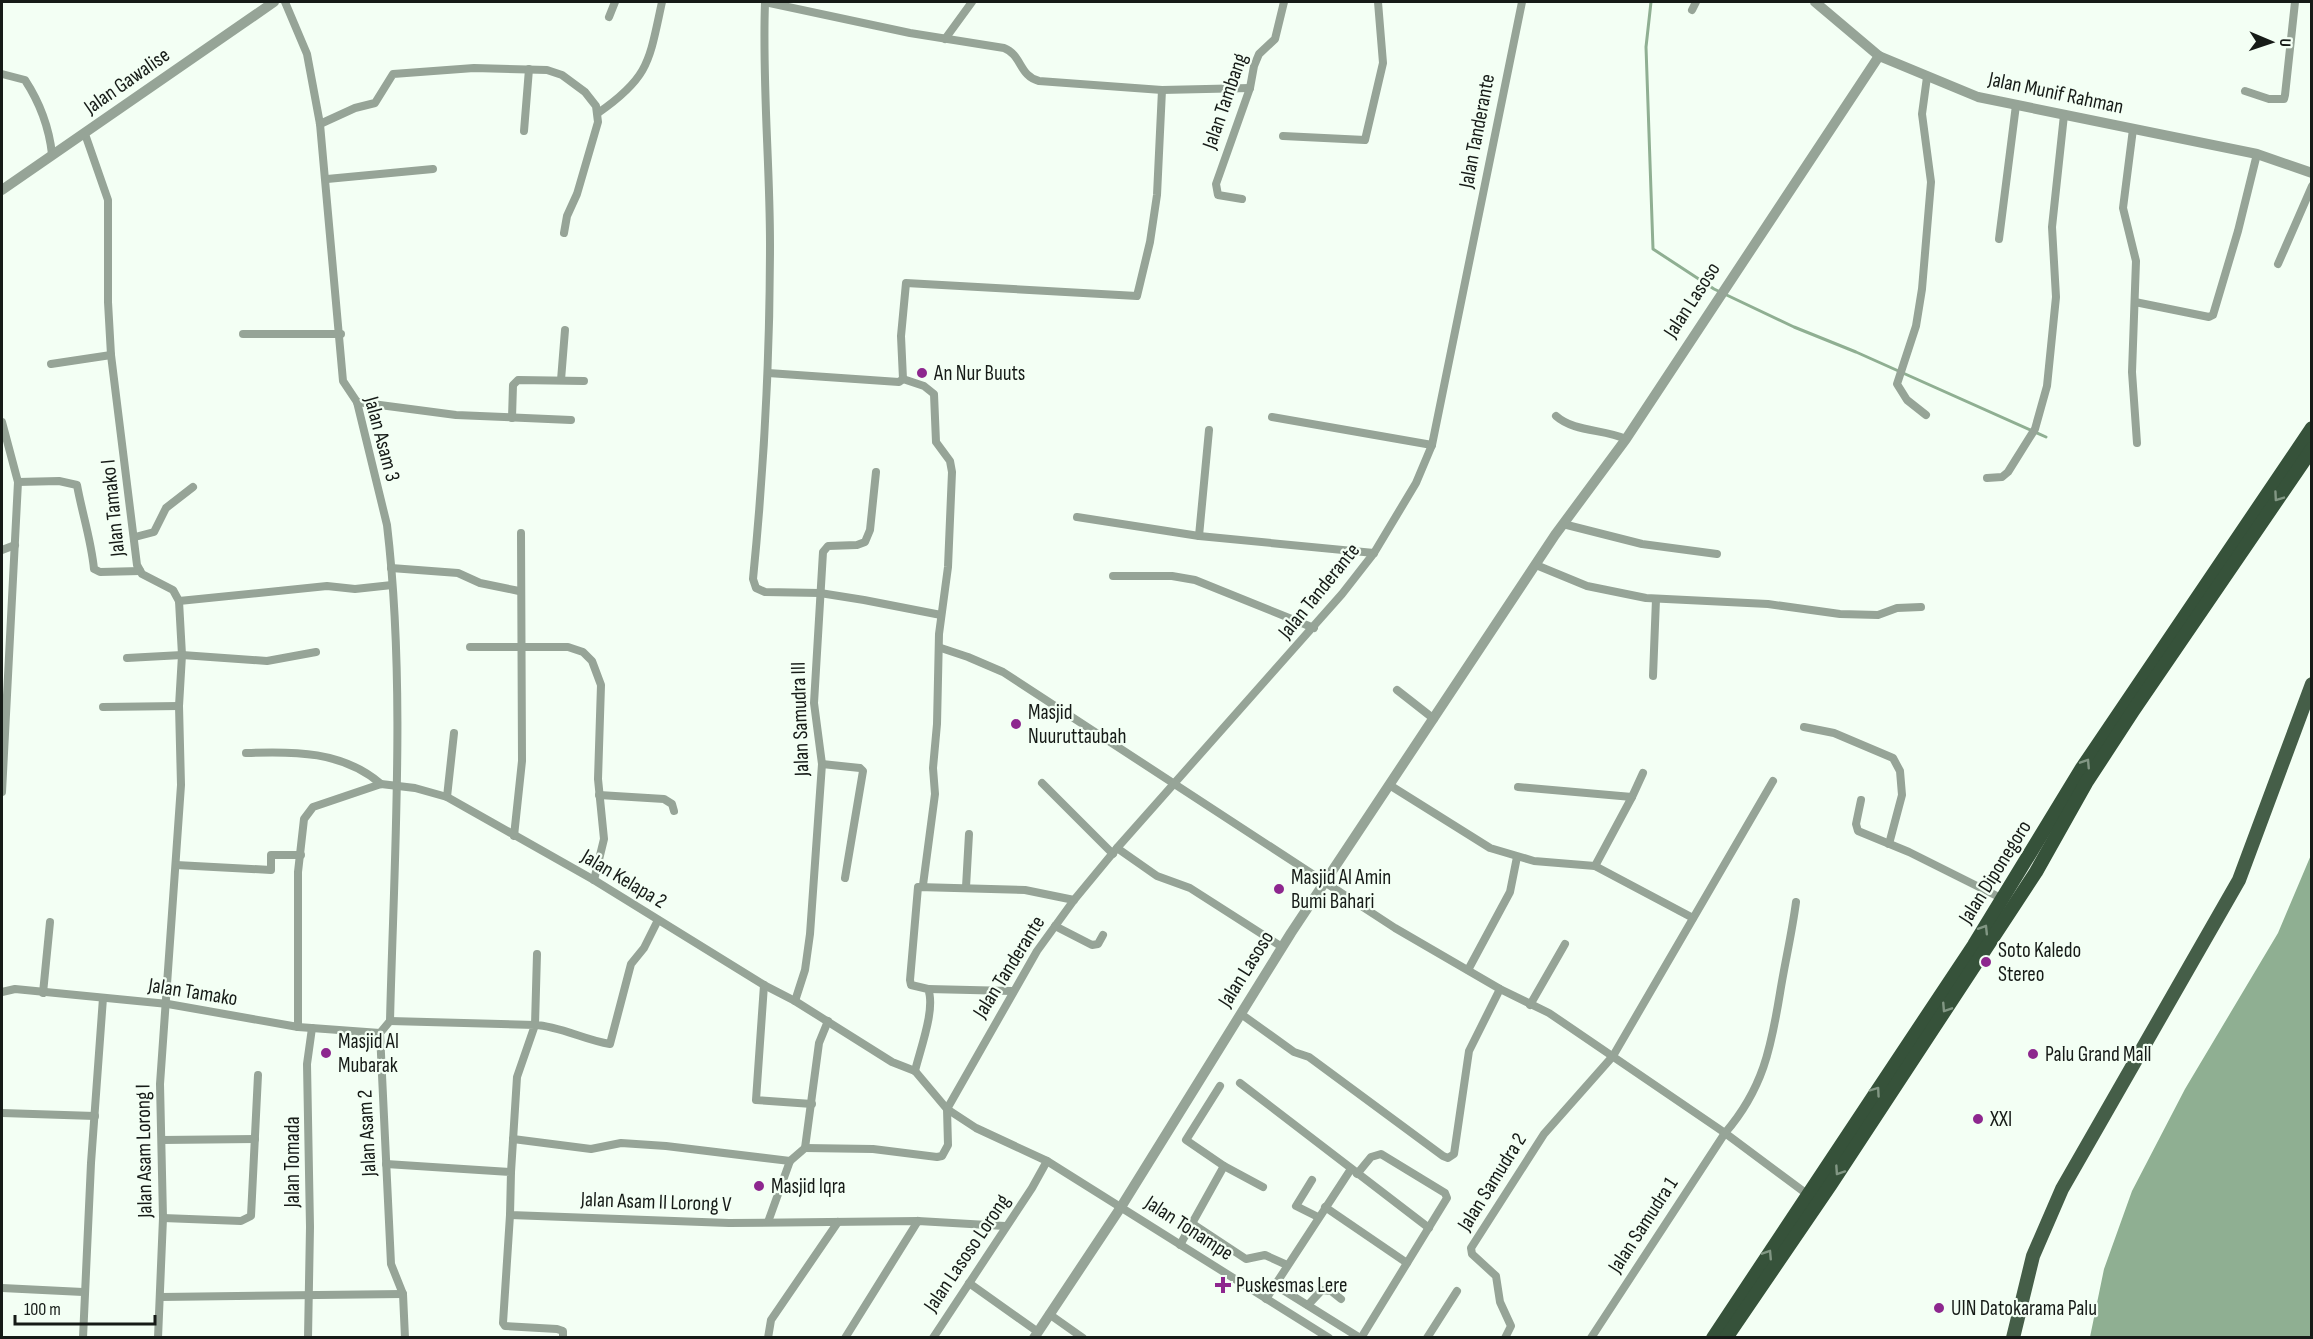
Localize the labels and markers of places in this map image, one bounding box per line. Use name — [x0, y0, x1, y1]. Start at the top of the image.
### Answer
place label: An Nur Buuts — [933, 361, 1025, 386]
marker: An Nur Buuts — [915, 366, 929, 380]
place label: Masjid Nuuruttaubah — [1028, 700, 1126, 749]
marker: Masjid Nuuruttaubah — [1009, 717, 1023, 731]
place label: Masjid Al Amin Bumi Bahari — [1291, 865, 1391, 914]
marker: Masjid Al Amin Bumi Bahari — [1272, 882, 1286, 896]
place label: Soto Kaledo Stereo — [1998, 938, 2081, 987]
marker: Soto Kaledo Stereo — [1979, 955, 1993, 969]
place label: Masjid Al Mubarak — [338, 1029, 399, 1078]
place label: Palu Grand Mall — [2045, 1042, 2151, 1067]
marker: Masjid Al Mubarak — [319, 1046, 333, 1060]
marker: Palu Grand Mall — [2026, 1047, 2040, 1061]
place label: XXI — [1989, 1107, 2012, 1132]
marker: XXI — [1971, 1112, 1985, 1126]
place label: Masjid Iqra — [771, 1174, 846, 1199]
marker: Masjid Iqra — [752, 1179, 766, 1193]
place label: Puskesmas Lere — [1236, 1273, 1347, 1298]
marker: Puskesmas Lere — [1214, 1276, 1232, 1294]
place label: UIN Datokarama Palu — [1951, 1296, 2097, 1321]
marker: UIN Datokarama Palu — [1932, 1301, 1946, 1315]

